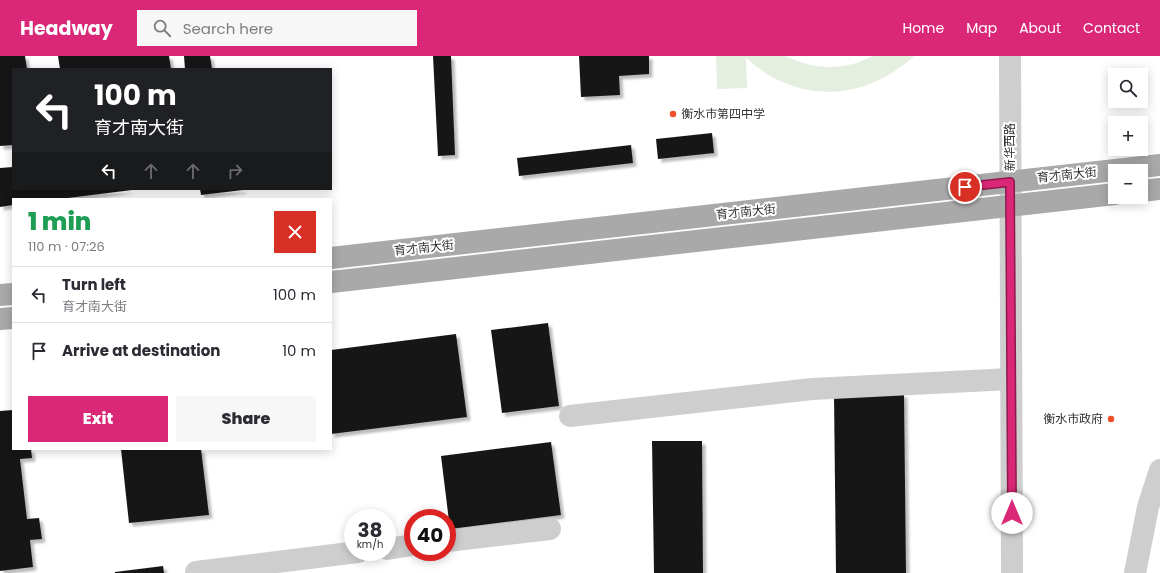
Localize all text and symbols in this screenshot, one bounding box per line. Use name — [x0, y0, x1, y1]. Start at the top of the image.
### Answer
search box — [137, 10, 417, 46]
text: Headway — [20, 15, 113, 42]
icon: search — [151, 17, 173, 39]
text: Search here — [183, 18, 273, 39]
text: Home — [902, 18, 944, 38]
text: Map — [966, 18, 997, 38]
text: About — [1019, 18, 1061, 38]
text: Contact — [1083, 18, 1140, 38]
map controls — [1108, 68, 1148, 204]
button: search — [1108, 68, 1148, 108]
text: 100 m — [94, 76, 177, 115]
icon: left — [28, 84, 80, 136]
place label: 衡水市第四中学 — [681, 105, 765, 122]
marker: 衡水市第四中学 — [668, 109, 678, 119]
text: 育才南大街 — [94, 115, 184, 140]
button: + — [1108, 116, 1148, 156]
street label: 新华西路 — [1001, 123, 1018, 171]
icon: left — [98, 160, 120, 182]
icon: ahead — [140, 160, 162, 182]
icon: ahead — [182, 160, 204, 182]
icon: right — [224, 160, 246, 182]
street label: 育才南大街 — [1036, 163, 1098, 186]
button: − — [1108, 164, 1148, 204]
pin — [948, 170, 982, 204]
icon: arrive — [954, 176, 976, 198]
street label: 育才南大街 — [715, 200, 777, 223]
text: 1 min — [28, 205, 91, 238]
button: close — [274, 211, 316, 253]
street label: 育才南大街 — [393, 236, 455, 259]
text: 110 m · 07:26 — [28, 237, 105, 256]
text: Turn left — [62, 274, 126, 295]
icon: left — [28, 284, 50, 306]
text: 100 m — [273, 284, 316, 305]
text: 育才南大街 — [62, 297, 127, 316]
icon: arrive — [28, 340, 50, 362]
text: Arrive at destination — [62, 340, 220, 361]
text: 10 m — [282, 340, 316, 361]
button: Exit — [28, 396, 168, 442]
button: Share — [176, 396, 316, 442]
place label: 衡水市政府 — [1043, 410, 1103, 427]
marker: 衡水市政府 — [1106, 414, 1116, 424]
position arrow — [991, 492, 1033, 534]
speed limit sign: 40 — [404, 509, 456, 561]
text: 38 — [357, 516, 383, 544]
text: km/h — [357, 537, 383, 552]

